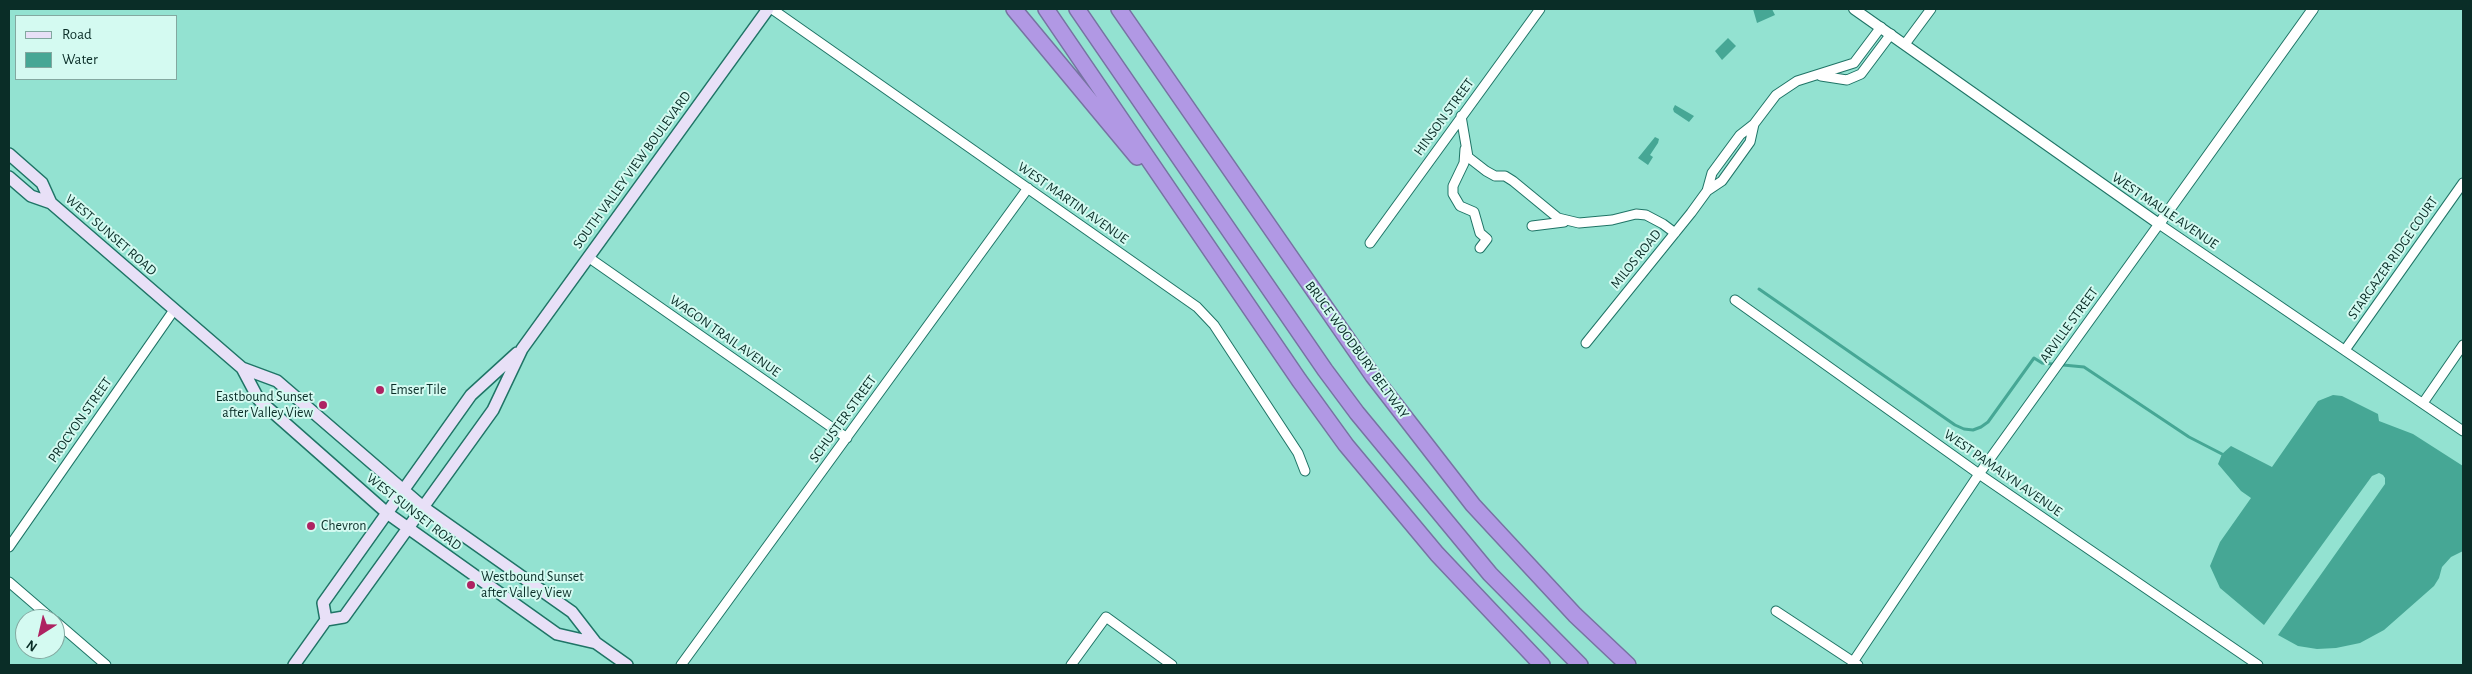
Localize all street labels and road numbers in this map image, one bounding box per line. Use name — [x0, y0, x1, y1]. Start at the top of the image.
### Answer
street label: HINSON STREET — [1410, 75, 1478, 159]
street label: SOUTH VALLEY VIEW BOULEVARD — [569, 88, 695, 252]
street label: WEST MARTIN AVENUE — [1014, 158, 1132, 248]
street label: WEST MAULE AVENUE — [2109, 169, 2221, 253]
street label: WEST SUNSET ROAD — [62, 191, 160, 279]
street label: STARGAZER RIDGE COURT — [2344, 193, 2442, 323]
street label: MILOS ROAD — [1607, 226, 1665, 292]
street label: BRUCE WOODBURY BELTWAY — [1301, 278, 1413, 422]
street label: ARVILLE STREET — [2036, 284, 2102, 366]
street label: WAGON TRAIL AVENUE — [666, 291, 784, 381]
street label: SCHUSTER STREET — [806, 372, 880, 466]
street label: PROCYON STREET — [44, 374, 116, 466]
street label: WEST PAMALYN AVENUE — [1941, 426, 2065, 520]
street label: WEST SUNSET ROAD — [363, 470, 465, 554]

